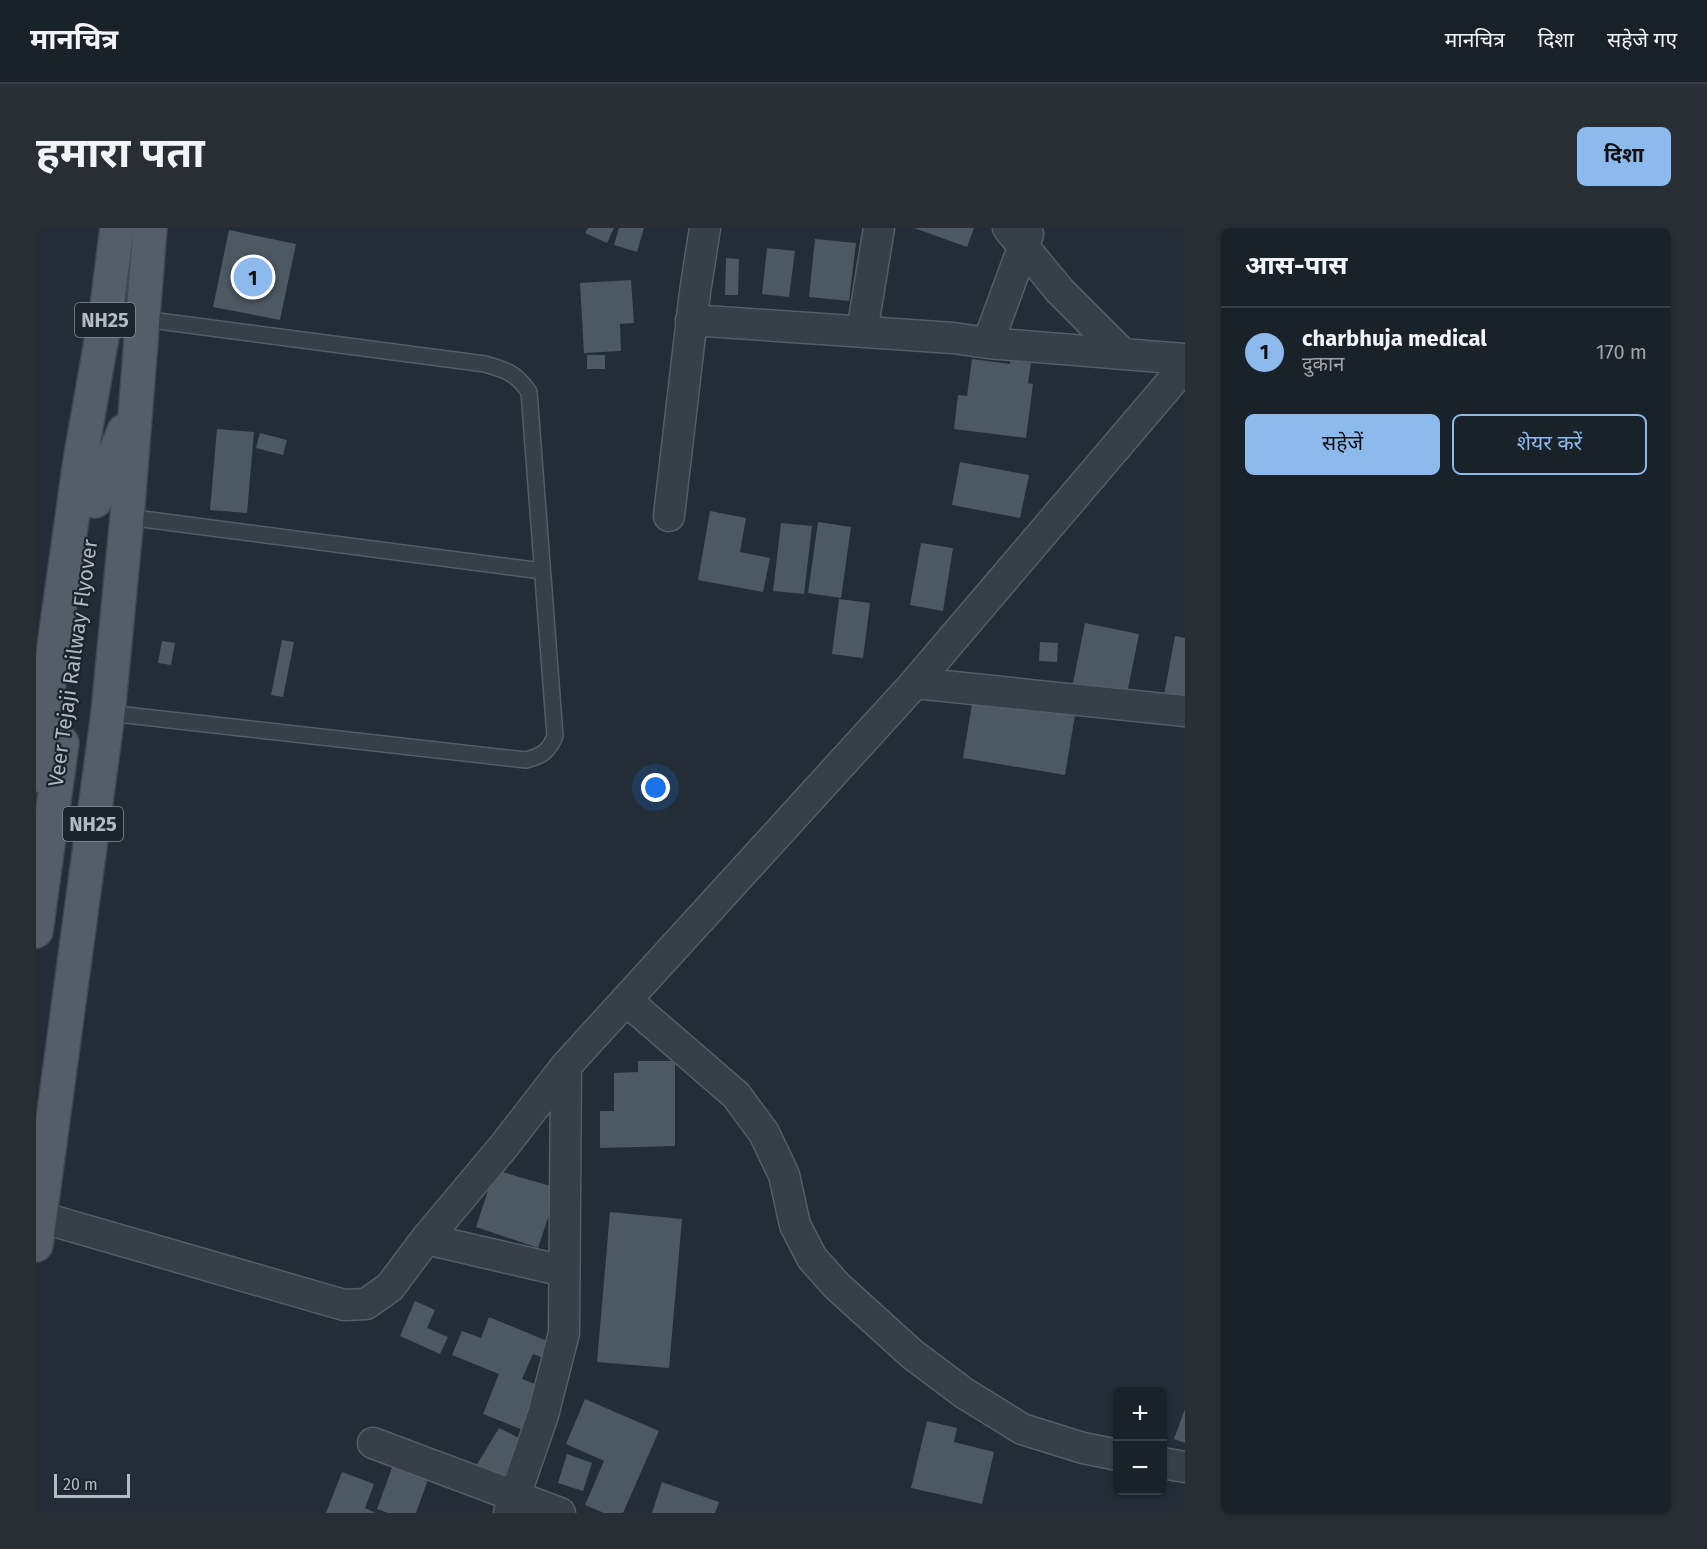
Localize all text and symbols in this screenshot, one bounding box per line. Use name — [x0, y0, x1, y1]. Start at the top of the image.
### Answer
text: मानचित्र — [30, 23, 118, 56]
text: मानचित्र — [1445, 27, 1505, 53]
text: दिशा — [1538, 27, 1574, 53]
text: सहेजे गए — [1607, 27, 1677, 53]
button: दिशा — [1577, 127, 1671, 186]
text: हमारा पता — [36, 128, 205, 178]
text: आस-पास — [1245, 250, 1347, 281]
pin: 1 — [234, 254, 272, 300]
road number: NH25 — [75, 303, 135, 337]
text: charbhuja medical — [1302, 325, 1487, 352]
text: 1 — [1260, 340, 1269, 364]
text: 170 m — [1596, 340, 1647, 364]
text: दुकान — [1302, 352, 1344, 376]
button: सहेजें — [1245, 414, 1440, 475]
button: शेयर करें — [1452, 414, 1647, 475]
street label: Veer Tejaji Railway Flyover — [43, 538, 103, 788]
your location — [641, 773, 670, 802]
road number: NH25 — [63, 807, 123, 841]
map controls — [1113, 1387, 1167, 1495]
button: + — [1113, 1387, 1167, 1441]
button: − — [1113, 1441, 1167, 1495]
scale bar — [54, 1471, 130, 1498]
text: 20 m — [63, 1475, 98, 1494]

